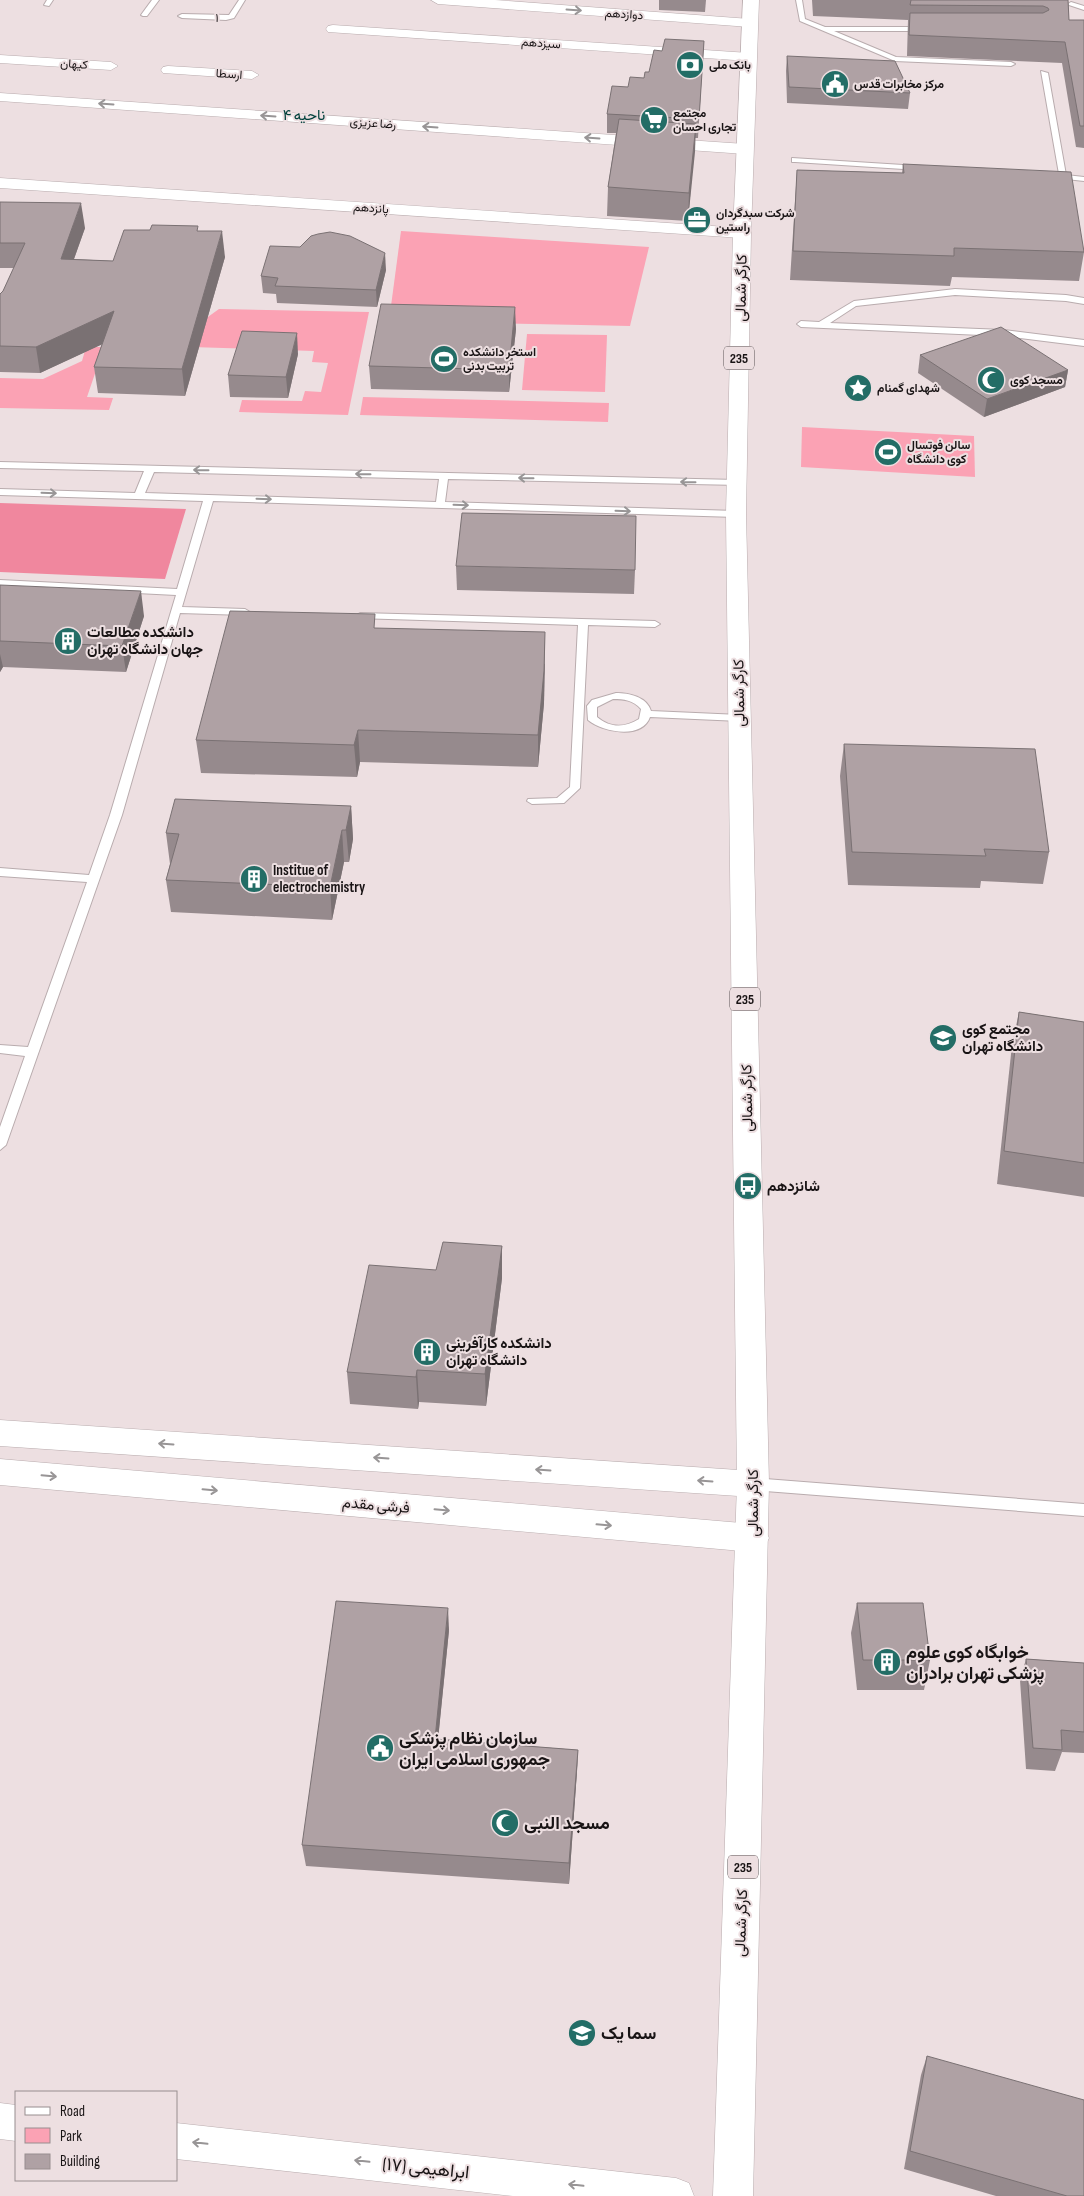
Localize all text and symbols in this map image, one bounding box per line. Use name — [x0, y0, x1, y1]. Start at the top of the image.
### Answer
one-way arrow — [566, 5, 582, 15]
street label: دوازدهم — [604, 6, 644, 23]
street label: ۱ — [215, 11, 219, 26]
street label: سیزدهم — [521, 35, 561, 52]
bank icon: بانک ملی — [675, 50, 705, 80]
street label: کیهان — [60, 56, 88, 73]
place label: بانک ملی — [709, 58, 751, 73]
street label: ارسطا — [215, 66, 243, 83]
public building icon: مرکز مخابرات قدس — [820, 69, 850, 99]
place label: مرکز مخابرات قدس — [854, 77, 945, 92]
one-way arrow — [98, 100, 114, 109]
supermarket icon: مجتمع تجاری احسان — [639, 105, 669, 135]
district label: ناحیه ۴ — [283, 106, 325, 125]
place label: مجتمع تجاری احسان — [673, 106, 736, 135]
one-way arrow — [260, 111, 276, 120]
street label: رضا عزیزی — [349, 114, 397, 133]
one-way arrow — [422, 122, 438, 132]
one-way arrow — [584, 134, 600, 143]
street label: پانزدهم — [353, 200, 390, 217]
office icon: شرکت سبدگردان راستین — [682, 205, 712, 235]
place label: شرکت سبدگردان راستین — [716, 206, 795, 235]
street label: کارگر شمالی — [731, 254, 752, 322]
sports icon: استخر دانشکده تربیت بدنی — [429, 344, 459, 374]
place label: استخر دانشکده تربیت بدنی — [463, 345, 536, 374]
road number: 235 — [724, 346, 754, 369]
mosque icon: مسجد کوی — [976, 365, 1006, 395]
place icon: شهدای گمنام — [843, 373, 873, 403]
place label: مسجد کوی — [1010, 373, 1063, 388]
place label: شهدای گمنام — [877, 381, 940, 396]
sports icon: سالن فوتسال کوی دانشگاه — [873, 437, 903, 467]
place label: سالن فوتسال کوی دانشگاه — [907, 438, 971, 467]
one-way arrow — [193, 465, 210, 475]
one-way arrow — [356, 469, 372, 479]
one-way arrow — [518, 473, 534, 483]
one-way arrow — [680, 477, 696, 487]
one-way arrow — [40, 488, 56, 498]
one-way arrow — [255, 495, 271, 504]
one-way arrow — [453, 501, 469, 510]
one-way arrow — [615, 506, 631, 515]
place label: دانشکده مطالعات جهان دانشگاه تهران — [87, 623, 203, 659]
building icon: دانشکده مطالعات جهان دانشگاه تهران — [53, 626, 83, 656]
street label: کارگر شمالی — [729, 659, 750, 727]
place label: Institue of electrochemistry — [273, 861, 366, 897]
building icon: Institue of electrochemistry — [239, 864, 269, 894]
road number: 235 — [730, 988, 760, 1011]
place label: مجتمع کوی دانشگاه تهران — [962, 1020, 1043, 1056]
school or university icon: مجتمع کوی دانشگاه تهران — [928, 1023, 958, 1053]
street label: کارگر شمالی — [737, 1064, 758, 1132]
bus stop icon: شانزدهم — [733, 1171, 763, 1201]
place label: شانزدهم — [767, 1177, 820, 1196]
place label: دانشکده کارآفرینی دانشگاه تهران — [446, 1334, 552, 1370]
building icon: دانشکده کارآفرینی دانشگاه تهران — [412, 1337, 442, 1367]
one-way arrow — [158, 1439, 174, 1448]
one-way arrow — [373, 1454, 389, 1463]
one-way arrow — [535, 1465, 551, 1474]
street label: کارگر شمالی — [744, 1469, 763, 1537]
one-way arrow — [40, 1471, 56, 1481]
one-way arrow — [697, 1476, 713, 1485]
one-way arrow — [202, 1485, 218, 1495]
street label: فرشی مقدم — [341, 1493, 411, 1518]
one-way arrow — [434, 1506, 450, 1515]
one-way arrow — [596, 1520, 612, 1529]
place label: خوابگاه کوی علوم پزشکی تهران برادران — [906, 1642, 1044, 1685]
building icon: خوابگاه کوی علوم پزشکی تهران برادران — [872, 1647, 902, 1677]
place label: سازمان نظام پزشکی جمهوری اسلامی ایران — [399, 1728, 550, 1770]
public building icon: سازمان نظام پزشکی جمهوری اسلامی ایران — [365, 1733, 395, 1763]
mosque icon: مسجد النبی — [490, 1808, 520, 1838]
place label: مسجد النبی — [524, 1813, 610, 1834]
road number: 235 — [728, 1855, 758, 1878]
street label: کارگر شمالی — [731, 1889, 752, 1957]
school or university icon: سما یک — [567, 2018, 597, 2048]
place label: سما یک — [601, 2023, 656, 2044]
legend — [15, 2091, 178, 2181]
text: Road — [60, 2102, 85, 2121]
text: Park — [60, 2127, 82, 2146]
one-way arrow — [193, 2139, 209, 2148]
text: Building — [60, 2152, 100, 2171]
street label: ابراهیمی (۱۷) — [382, 2154, 470, 2183]
one-way arrow — [354, 2156, 370, 2166]
one-way arrow — [568, 2180, 584, 2190]

